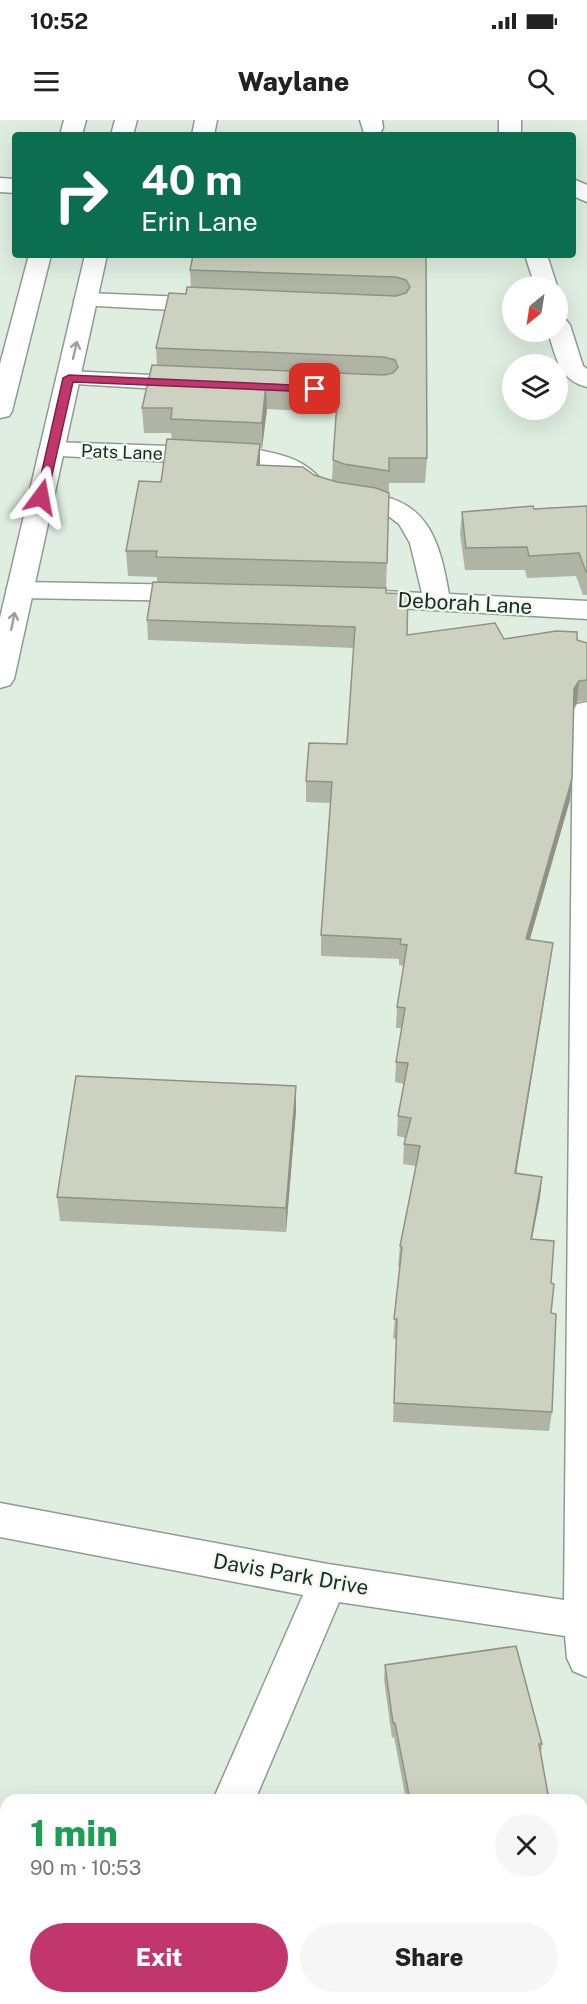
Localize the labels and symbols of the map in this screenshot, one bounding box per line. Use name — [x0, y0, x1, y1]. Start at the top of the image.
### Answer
north arrow — [502, 276, 568, 342]
one-way arrow — [70, 340, 81, 360]
pin — [289, 363, 340, 414]
street label: Pats Lane — [81, 440, 163, 464]
position arrow — [9, 465, 73, 529]
street label: Deborah Lane — [397, 587, 533, 619]
one-way arrow — [7, 612, 19, 631]
street label: Davis Park Drive — [211, 1548, 371, 1600]

